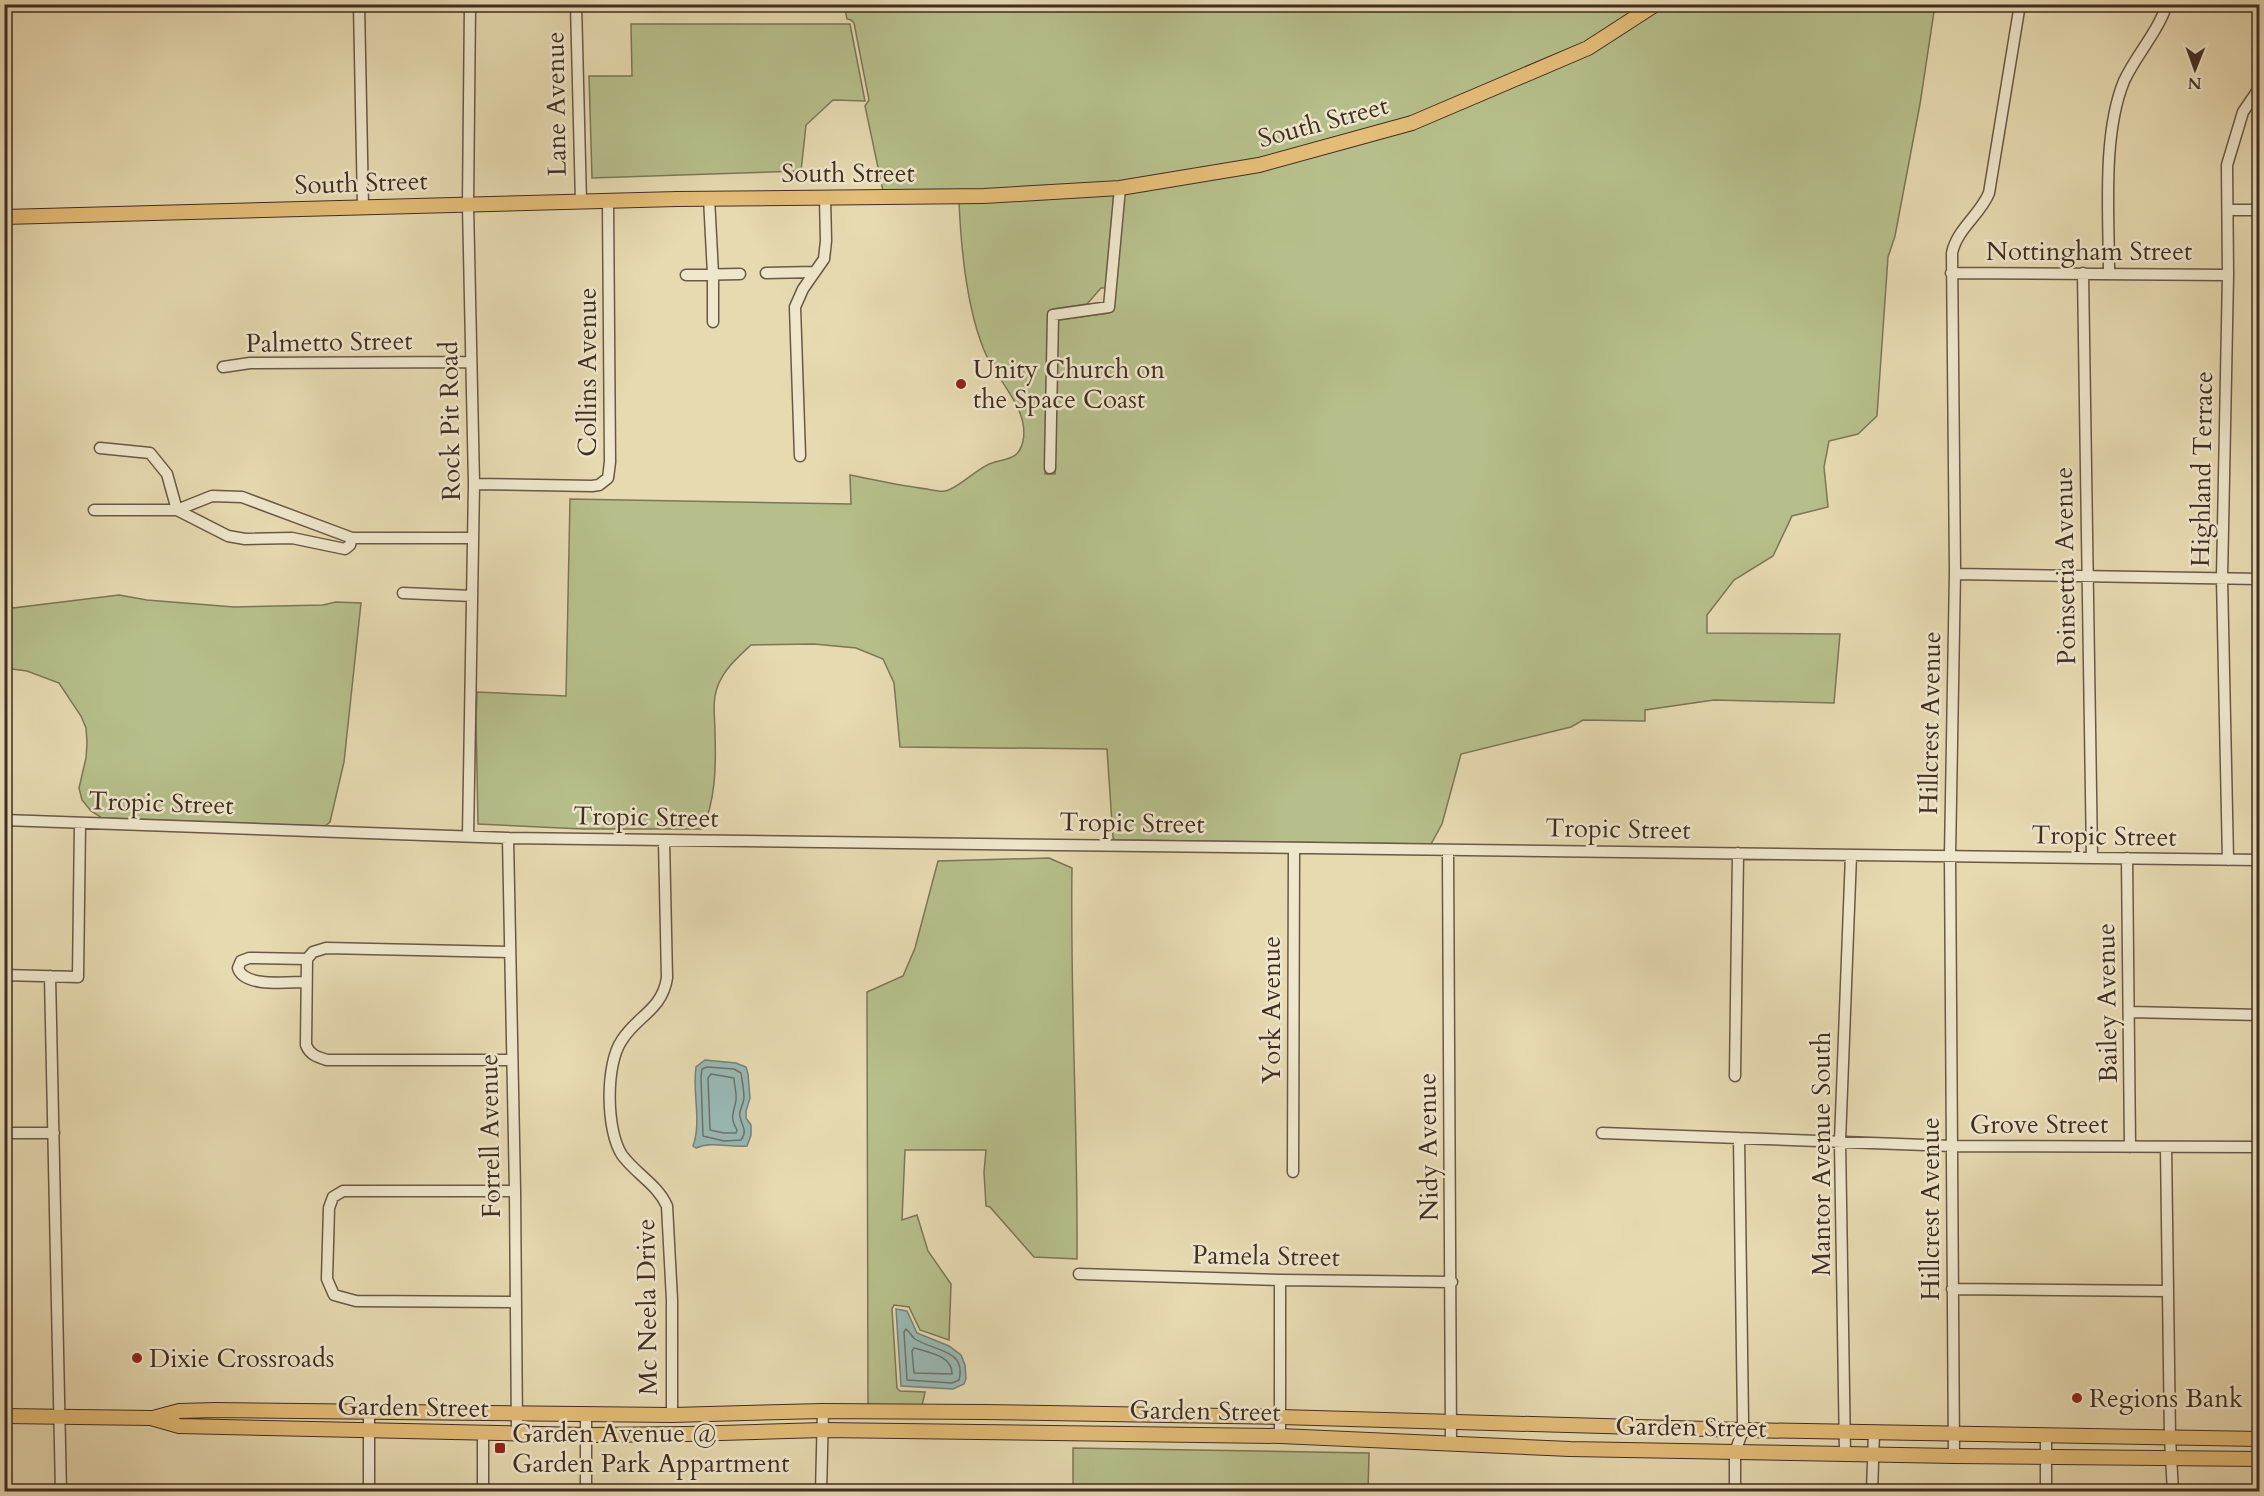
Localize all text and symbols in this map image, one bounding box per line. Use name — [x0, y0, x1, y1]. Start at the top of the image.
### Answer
street label: Lane Avenue — [537, 31, 575, 177]
north arrow — [2165, 39, 2225, 99]
text: N — [2188, 72, 2202, 94]
street label: South Street — [1254, 88, 1392, 156]
street label: South Street — [781, 156, 915, 191]
street label: South Street — [294, 163, 428, 203]
street label: Nottingham Street — [1986, 234, 2192, 269]
street label: Collins Avenue — [570, 287, 605, 457]
street label: Palmetto Street — [245, 323, 413, 361]
street label: Rock Pit Road — [431, 341, 469, 501]
place label: Unity Church on the Space Coast — [973, 352, 1165, 417]
street label: Highland Terrace — [2183, 371, 2221, 567]
marker: Unity Church on the Space Coast — [954, 377, 968, 391]
street label: Poinsettia Avenue — [2046, 467, 2084, 665]
street label: Hillcrest Avenue — [1911, 631, 1949, 815]
street label: Tropic Street — [88, 783, 234, 823]
street label: Tropic Street — [573, 798, 719, 836]
street label: Tropic Street — [1059, 804, 1205, 842]
street label: Tropic Street — [1545, 810, 1691, 848]
street label: Tropic Street — [2031, 817, 2177, 855]
street label: Bailey Avenue — [2088, 923, 2126, 1083]
street label: York Avenue — [1254, 936, 1289, 1084]
street label: Mantor Avenue South — [1804, 1032, 1839, 1276]
street label: Forrell Avenue — [471, 1054, 509, 1218]
street label: Nidy Avenue — [1409, 1073, 1447, 1221]
street label: Grove Street — [1970, 1107, 2108, 1142]
street label: Hillcrest Avenue — [1913, 1117, 1948, 1301]
street label: Mc Neela Drive — [628, 1218, 666, 1396]
street label: Pamela Street — [1192, 1237, 1340, 1275]
place label: Dixie Crossroads — [149, 1341, 335, 1376]
marker: Dixie Crossroads — [130, 1351, 144, 1365]
place label: Regions Bank — [2089, 1381, 2243, 1416]
street label: Garden Street — [337, 1388, 489, 1426]
marker: Regions Bank — [2070, 1391, 2084, 1405]
street label: Garden Street — [1129, 1392, 1281, 1430]
street label: Garden Street — [1615, 1408, 1767, 1446]
place label: Garden Avenue @ Garden Park Appartment — [512, 1416, 790, 1481]
marker: Garden Avenue @ Garden Park Appartment — [493, 1441, 507, 1455]

